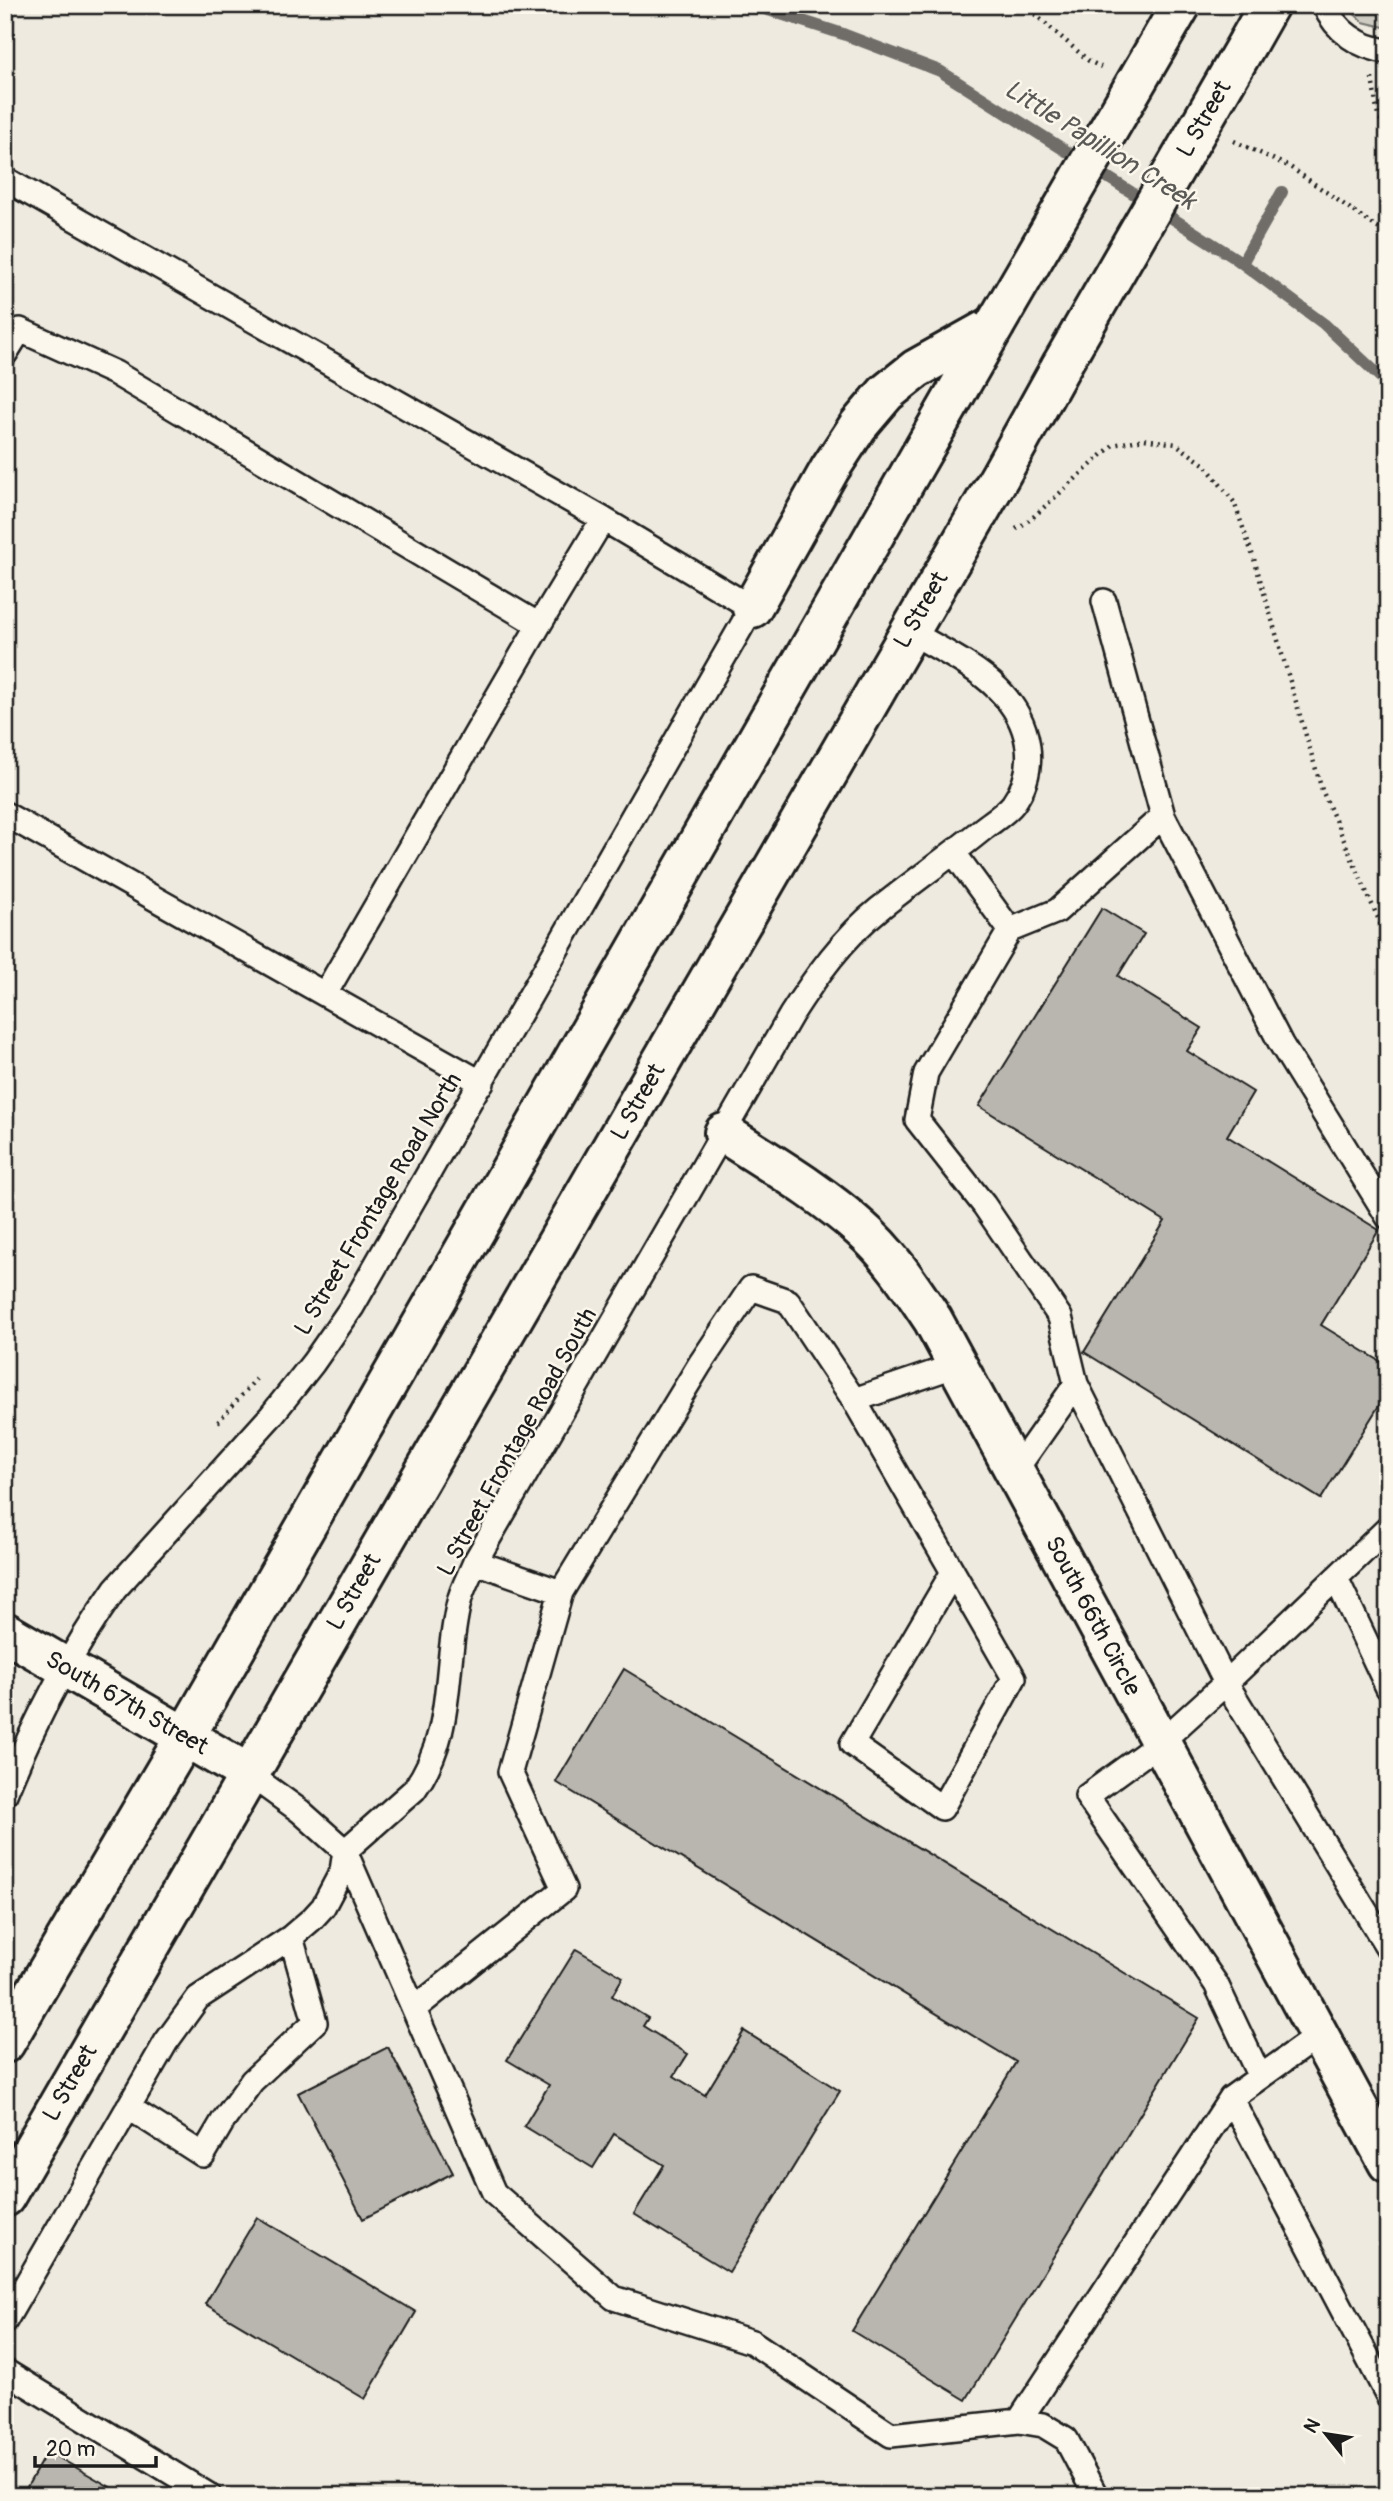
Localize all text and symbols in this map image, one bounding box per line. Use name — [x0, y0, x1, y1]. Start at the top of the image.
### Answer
water label: Little Papillion Creek — [998, 73, 1203, 218]
street label: L Street — [1170, 75, 1238, 163]
street label: L Street — [887, 566, 955, 654]
street label: L Street — [604, 1058, 672, 1146]
street label: L Street Frontage Road North — [288, 1068, 468, 1340]
street label: L Street Frontage Road South — [431, 1303, 603, 1581]
street label: South 66th Circle — [1039, 1531, 1147, 1701]
street label: L Street — [320, 1548, 388, 1636]
street label: South 67th Street — [41, 1645, 214, 1761]
street label: L Street — [36, 2039, 104, 2127]
north arrow — [1292, 2400, 1362, 2470]
text: N — [1299, 2414, 1326, 2438]
scale bar — [35, 2424, 156, 2468]
text: 20 m — [46, 2436, 95, 2463]

